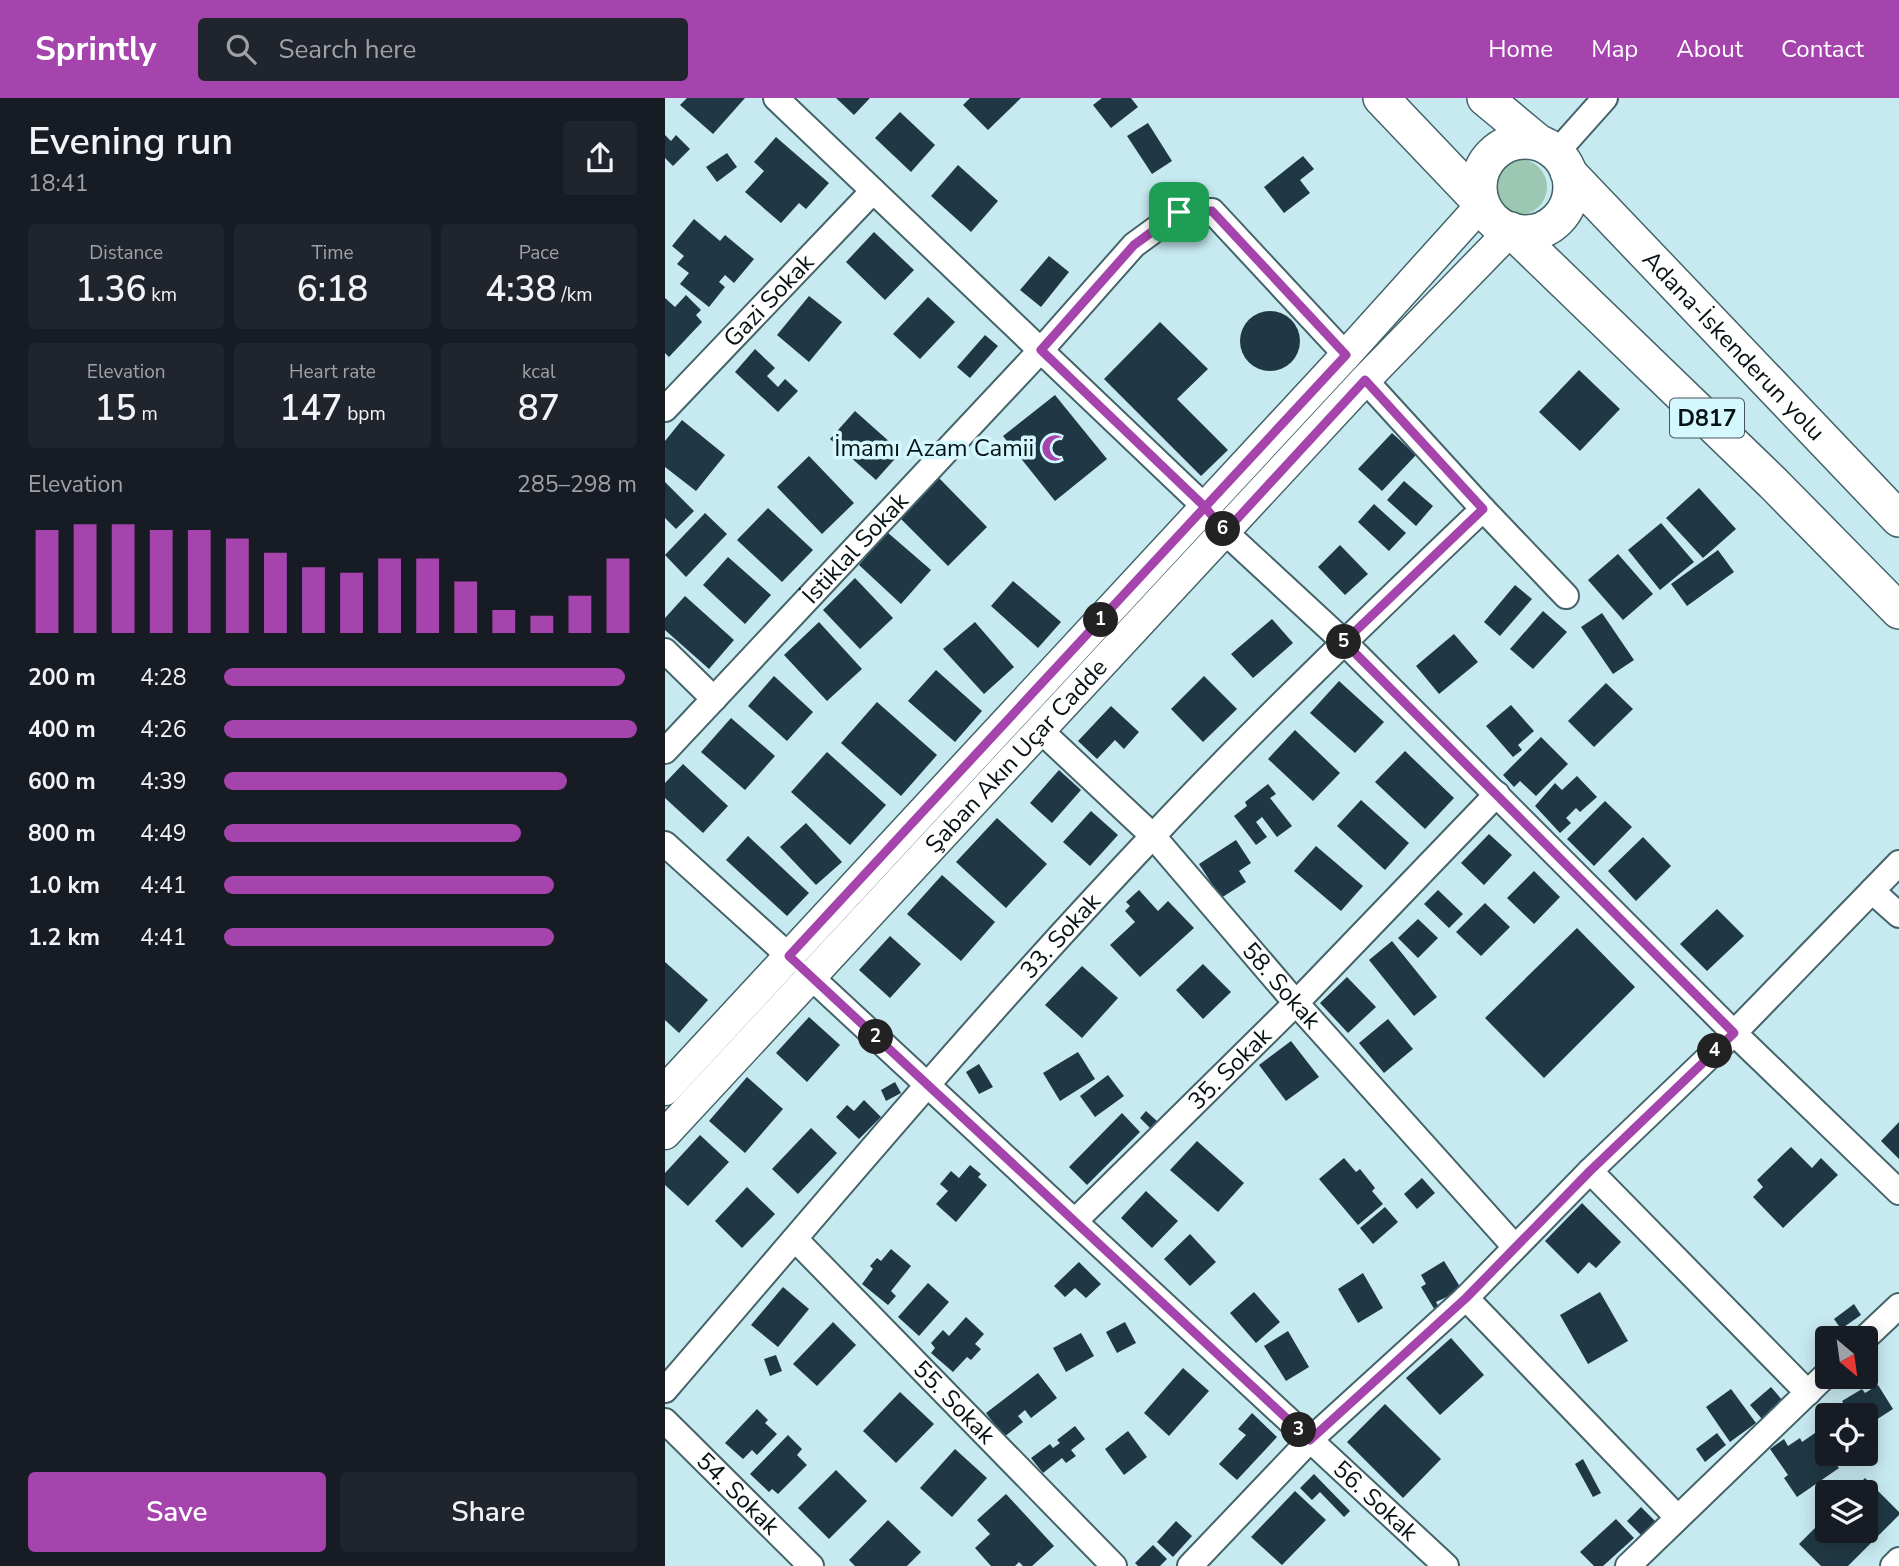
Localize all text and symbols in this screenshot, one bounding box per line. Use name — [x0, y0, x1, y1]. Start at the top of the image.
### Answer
search box — [198, 18, 688, 81]
text: Sprintly — [35, 27, 156, 72]
icon: search — [222, 30, 260, 68]
text: Search here — [278, 32, 416, 67]
text: Home — [1488, 33, 1553, 65]
text: Map — [1591, 33, 1638, 65]
text: About — [1676, 33, 1743, 65]
text: Contact — [1781, 33, 1864, 65]
text: Evening run — [28, 116, 233, 167]
button: share — [563, 121, 637, 195]
text: 18:41 — [28, 168, 88, 199]
pin — [1149, 182, 1209, 242]
icon: arrive — [1160, 193, 1198, 231]
text: Distance — [89, 240, 163, 266]
text: Time — [311, 240, 354, 266]
text: Pace — [519, 240, 559, 266]
street label: Adana-İskenderun yolu — [1635, 244, 1832, 448]
street label: Gazi Sokak — [716, 246, 821, 354]
text: 1.36 — [75, 266, 146, 313]
text: 6:18 — [297, 266, 368, 313]
text: 4:38 — [485, 266, 556, 313]
text: km — [146, 282, 177, 308]
text: /km — [556, 282, 592, 308]
text: Elevation — [87, 359, 166, 385]
text: Heart rate — [289, 359, 376, 385]
text: kcal — [522, 359, 556, 385]
text: 15 — [95, 385, 137, 432]
text: 147 — [279, 385, 342, 432]
text: 87 — [518, 385, 560, 432]
road number: D817 — [1670, 398, 1744, 438]
text: m — [137, 401, 158, 427]
text: bpm — [342, 401, 386, 427]
place label: İmamı Azam Camii — [834, 432, 1034, 464]
mosque icon: İmamı Azam Camii — [1040, 433, 1070, 463]
text: Elevation — [28, 469, 123, 500]
text: 285–298 m — [517, 469, 637, 500]
street label: İstiklal Sokak — [795, 485, 916, 611]
pin: 6 — [1205, 512, 1241, 546]
text: 6 — [1217, 515, 1228, 541]
pin: 1 — [1083, 602, 1118, 638]
text: 1 — [1095, 606, 1106, 632]
pin: 5 — [1327, 624, 1361, 660]
text: 5 — [1338, 628, 1349, 654]
street label: Şaban Akın Uçar Cadde — [918, 652, 1114, 860]
text: 200 m — [28, 662, 96, 693]
text: 4:28 — [140, 662, 187, 693]
text: 400 m — [28, 714, 96, 745]
text: 4:26 — [140, 714, 187, 745]
text: 600 m — [28, 766, 96, 797]
text: 4:39 — [140, 766, 187, 797]
text: 800 m — [28, 818, 96, 849]
text: 4:49 — [140, 818, 187, 849]
text: 1.0 km — [28, 870, 100, 901]
text: 4:41 — [140, 870, 187, 901]
street label: 33. Sokak — [1013, 886, 1108, 986]
text: 1.2 km — [28, 922, 100, 953]
text: 4:41 — [140, 922, 187, 953]
street label: 58. Sokak — [1235, 935, 1328, 1037]
pin: 2 — [859, 1020, 893, 1054]
street label: 35. Sokak — [1181, 1020, 1279, 1117]
text: 2 — [870, 1023, 881, 1049]
pin: 4 — [1697, 1034, 1733, 1068]
text: 4 — [1709, 1037, 1720, 1063]
north arrow — [1815, 1326, 1878, 1390]
map controls — [1815, 1326, 1878, 1543]
street label: 55. Sokak — [906, 1353, 1003, 1452]
button: locate — [1815, 1403, 1878, 1466]
pin: 3 — [1281, 1412, 1317, 1448]
text: 3 — [1293, 1416, 1304, 1442]
street label: 54. Sokak — [689, 1445, 787, 1543]
street label: 56. Sokak — [1326, 1453, 1426, 1549]
button: Save — [28, 1472, 326, 1552]
button: Share — [340, 1472, 637, 1552]
button: layers — [1815, 1480, 1878, 1543]

